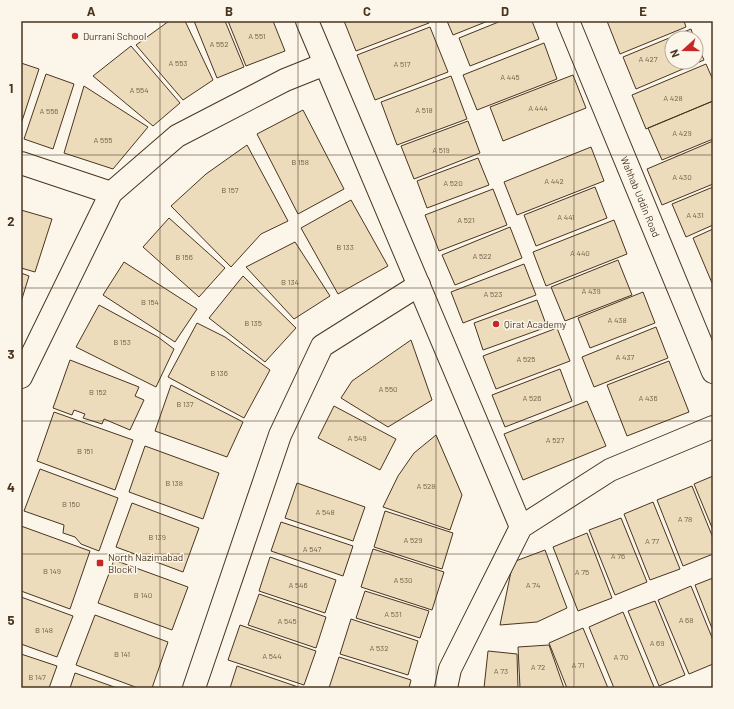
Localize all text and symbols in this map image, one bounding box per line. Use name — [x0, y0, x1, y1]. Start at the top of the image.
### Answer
text: A — [87, 3, 96, 19]
text: B — [225, 3, 233, 19]
text: C — [363, 3, 371, 19]
text: D — [501, 3, 509, 19]
text: E — [639, 3, 647, 19]
place label: Durrani School — [83, 30, 146, 42]
north arrow — [664, 30, 704, 70]
marker: Durrani School — [70, 31, 80, 41]
house number: A 551 — [248, 31, 266, 41]
house number: A 552 — [210, 39, 228, 49]
text: N — [667, 48, 682, 60]
house number: A 427 — [639, 54, 658, 64]
house number: A 553 — [169, 58, 187, 68]
house number: A 517 — [394, 59, 411, 69]
house number: A 445 — [500, 72, 520, 82]
text: 1 — [9, 80, 13, 96]
house number: A 554 — [129, 85, 149, 95]
house number: A 428 — [663, 93, 683, 103]
house number: A 444 — [528, 103, 548, 113]
house number: A 518 — [415, 105, 433, 115]
house number: A 556 — [40, 106, 58, 116]
house number: A 429 — [672, 128, 692, 138]
house number: A 555 — [94, 135, 112, 145]
house number: A 519 — [432, 145, 450, 155]
street label: Wahhab Uddin Road — [619, 154, 663, 239]
house number: B 158 — [291, 157, 309, 167]
house number: A 430 — [672, 172, 692, 182]
house number: A 442 — [544, 176, 564, 186]
house number: A 520 — [443, 178, 463, 188]
house number: B 157 — [221, 185, 239, 195]
house number: A 431 — [686, 210, 704, 220]
house number: A 441 — [557, 212, 575, 222]
text: 2 — [7, 213, 15, 229]
house number: A 521 — [457, 215, 475, 225]
house number: B 133 — [336, 242, 354, 252]
house number: A 440 — [570, 248, 590, 258]
house number: A 522 — [472, 251, 492, 261]
house number: B 156 — [175, 252, 193, 262]
house number: B 134 — [281, 277, 299, 287]
house number: A 439 — [581, 286, 601, 296]
house number: A 523 — [484, 289, 502, 299]
house number: B 154 — [141, 297, 159, 307]
house number: A 438 — [607, 315, 627, 325]
house number: B 135 — [244, 318, 262, 328]
place label: Qirat Academy — [504, 318, 567, 330]
marker: Qirat Academy — [491, 319, 501, 329]
house number: B 153 — [113, 337, 131, 347]
text: 3 — [7, 346, 15, 362]
house number: A 437 — [616, 352, 635, 362]
house number: A 525 — [517, 354, 535, 364]
house number: B 136 — [210, 368, 228, 378]
house number: A 550 — [378, 384, 398, 394]
house number: B 152 — [89, 387, 107, 397]
house number: A 526 — [523, 393, 541, 403]
house number: A 436 — [638, 393, 658, 403]
house number: B 137 — [176, 399, 194, 409]
house number: A 549 — [347, 433, 367, 443]
house number: A 527 — [546, 435, 565, 445]
house number: B 151 — [77, 446, 93, 456]
house number: B 138 — [165, 478, 183, 488]
text: 4 — [7, 479, 15, 495]
house number: A 528 — [416, 481, 436, 491]
house number: B 150 — [62, 499, 80, 509]
house number: A 548 — [315, 507, 335, 517]
house number: A 78 — [678, 514, 692, 524]
house number: B 139 — [148, 532, 166, 542]
house number: A 529 — [403, 535, 423, 545]
house number: A 77 — [645, 536, 659, 546]
house number: A 547 — [303, 544, 321, 554]
place label: North Nazimabad Block I — [108, 551, 183, 575]
house number: A 76 — [611, 551, 625, 561]
marker: North Nazimabad Block I — [95, 558, 105, 568]
house number: B 149 — [43, 566, 61, 576]
house number: A 75 — [575, 567, 589, 577]
house number: A 530 — [393, 575, 413, 585]
house number: A 546 — [288, 580, 308, 590]
house number: A 74 — [526, 580, 540, 590]
house number: B 140 — [134, 590, 152, 600]
house number: A 531 — [384, 609, 402, 619]
text: 5 — [7, 612, 15, 628]
house number: A 68 — [679, 615, 693, 625]
house number: A 545 — [277, 616, 297, 626]
house number: B 148 — [35, 625, 53, 635]
house number: A 69 — [650, 638, 664, 648]
house number: A 532 — [370, 643, 388, 653]
house number: B 141 — [114, 649, 130, 659]
house number: A 544 — [262, 651, 282, 661]
house number: A 70 — [614, 652, 628, 662]
house number: A 71 — [571, 660, 585, 670]
house number: A 72 — [531, 662, 545, 672]
house number: A 73 — [494, 666, 508, 676]
house number: B 147 — [28, 672, 46, 682]

